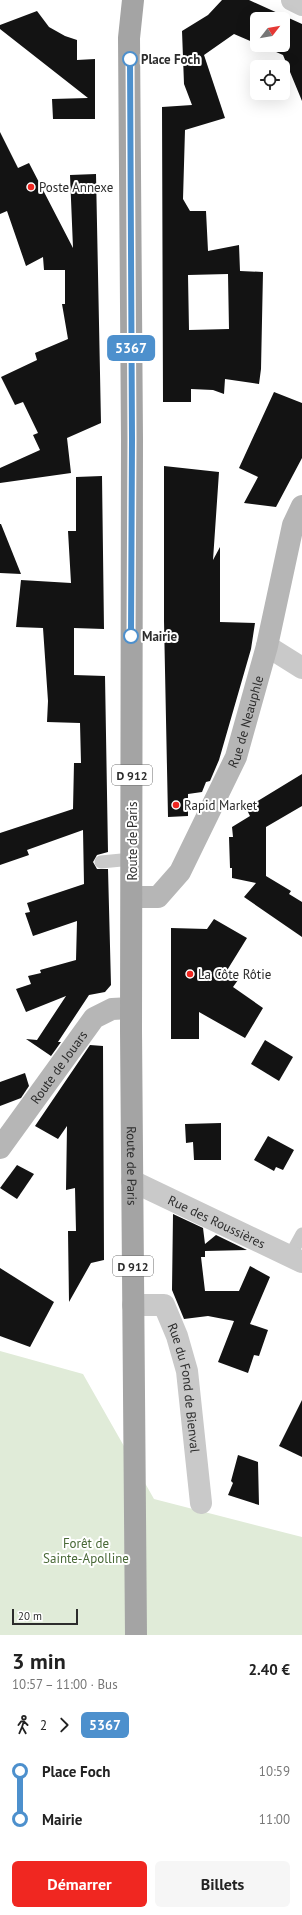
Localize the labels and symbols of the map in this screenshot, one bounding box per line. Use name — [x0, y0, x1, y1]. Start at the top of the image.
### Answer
north arrow — [250, 12, 290, 52]
marker: Place Foch — [122, 51, 138, 67]
place label: Place Foch — [141, 51, 200, 68]
place label: Poste Annexe — [39, 179, 113, 196]
marker: Poste Annexe — [26, 182, 36, 192]
line badge: 5367 — [103, 335, 159, 361]
marker: Mairie — [123, 628, 139, 644]
place label: Mairie — [142, 628, 177, 645]
street label: Rue de Neauphle — [224, 673, 267, 770]
road number: D 912 — [112, 765, 152, 785]
place label: Rapid Market — [184, 797, 258, 814]
marker: Rapid Market — [171, 800, 181, 810]
street label: Route de Paris — [124, 801, 141, 881]
place label: La Côte Rôtie — [198, 966, 271, 983]
marker: La Côte Rôtie — [185, 969, 195, 979]
street label: Route de Jouars — [26, 1027, 91, 1107]
street label: Route de Paris — [123, 1126, 141, 1205]
street label: Rue des Roussières — [165, 1191, 268, 1252]
road number: D 912 — [113, 1256, 153, 1276]
street label: Rue du Fond de Bienval — [164, 1320, 204, 1454]
park label: Forêt de Sainte-Apolline — [43, 1535, 129, 1567]
scale bar — [12, 1607, 78, 1626]

